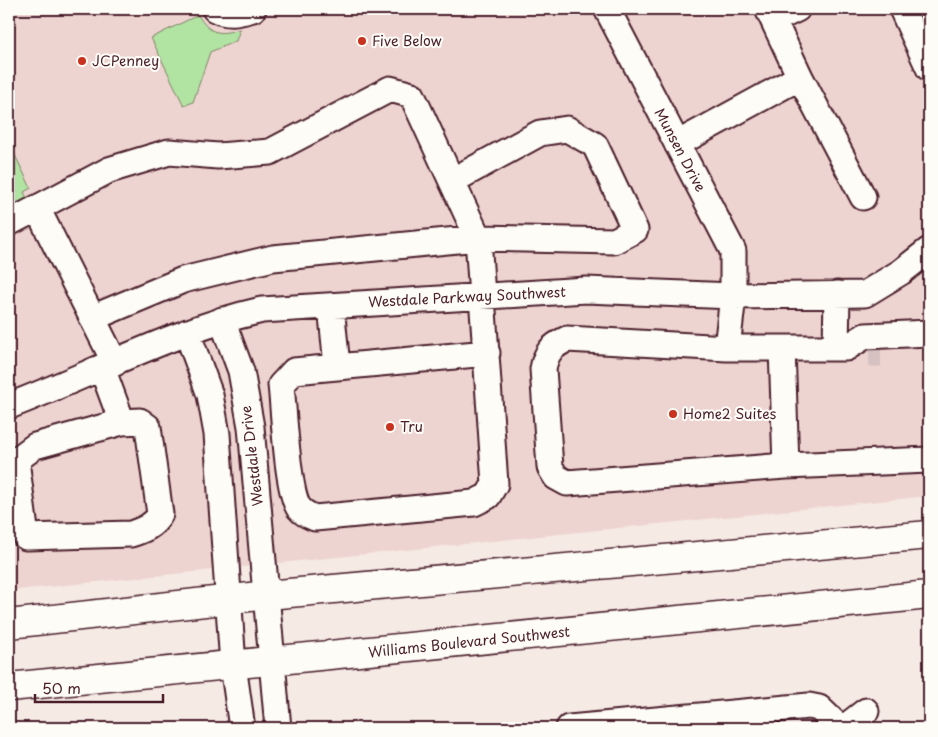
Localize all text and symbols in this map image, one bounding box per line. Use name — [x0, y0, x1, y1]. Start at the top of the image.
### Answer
place label: Five Below — [372, 30, 442, 51]
marker: Five Below — [356, 35, 368, 47]
place label: JCPenney — [92, 50, 159, 71]
marker: JCPenney — [76, 55, 88, 67]
street label: Munsen Drive — [650, 104, 712, 196]
street label: Westdale Parkway Southwest — [368, 281, 567, 312]
place label: Home2 Suites — [683, 403, 776, 424]
street label: Westdale Drive — [235, 405, 268, 508]
marker: Home2 Suites — [667, 408, 679, 420]
place label: Tru — [400, 416, 423, 437]
marker: Tru — [384, 421, 396, 433]
street label: Williams Boulevard Southwest — [367, 620, 571, 663]
scale bar — [35, 672, 162, 704]
text: 50 m — [42, 676, 81, 699]

